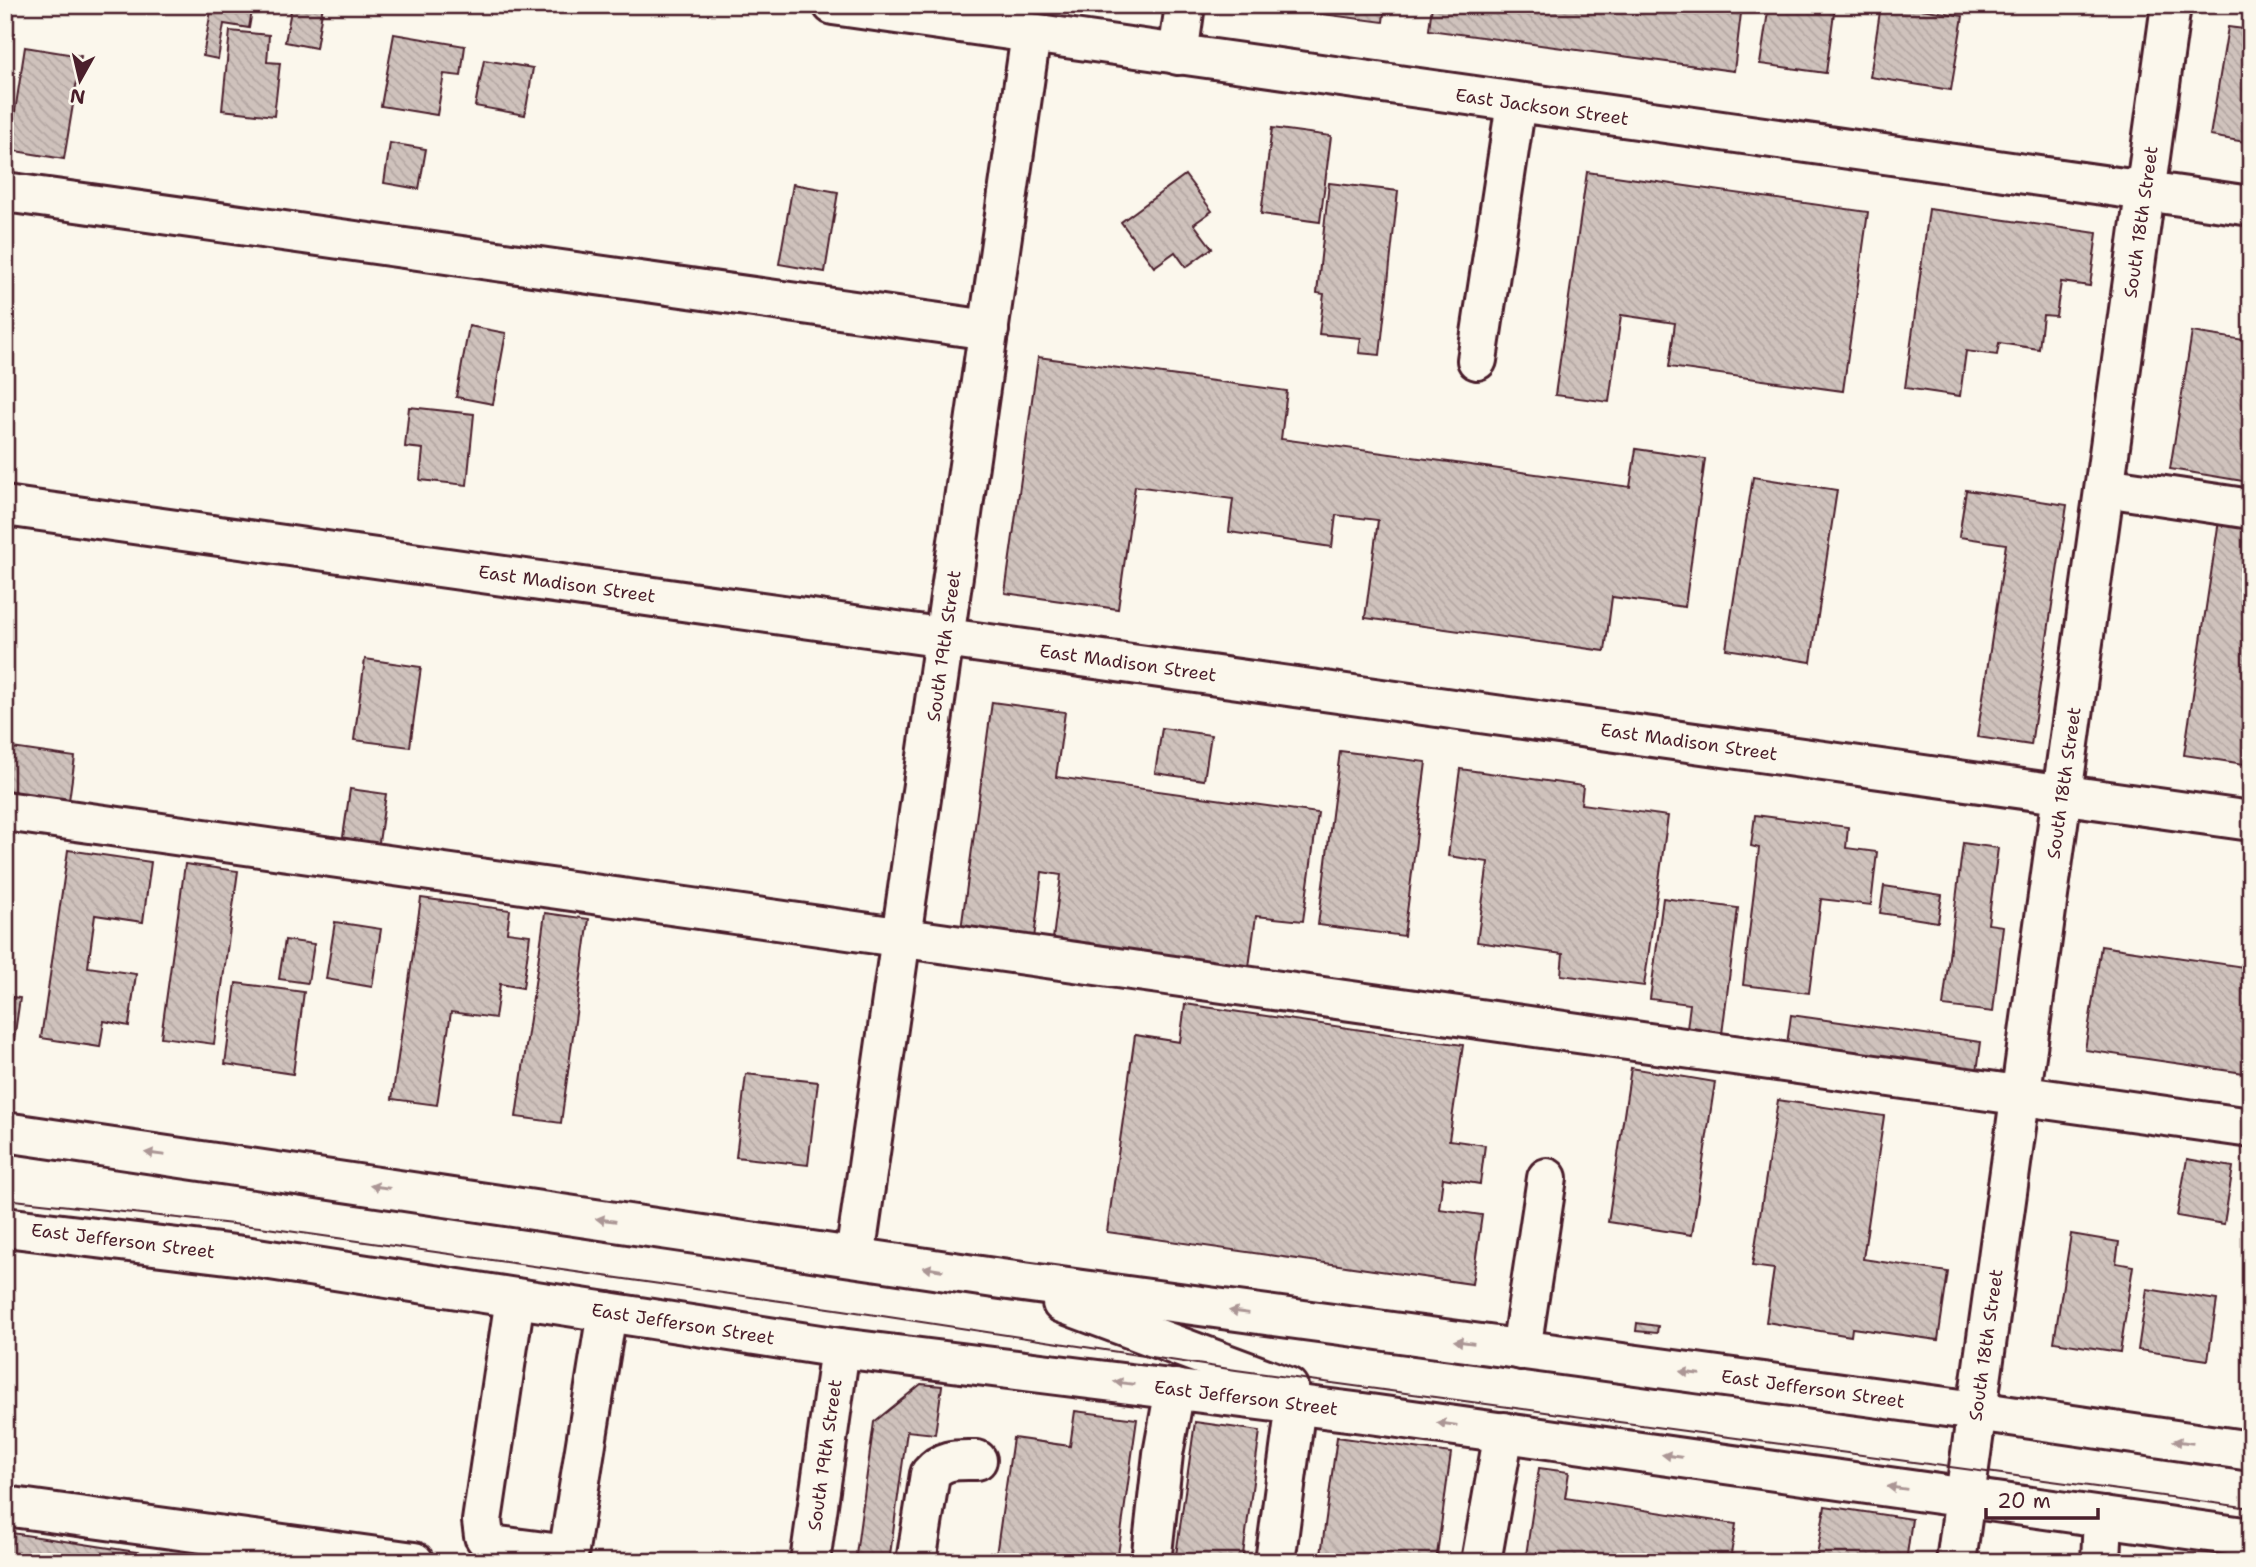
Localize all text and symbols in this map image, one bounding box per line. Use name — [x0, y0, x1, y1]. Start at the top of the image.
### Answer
north arrow — [46, 46, 116, 116]
text: N — [69, 83, 87, 110]
street label: East Jackson Street — [1454, 83, 1630, 131]
street label: South 18th Street — [2118, 144, 2164, 300]
street label: East Madison Street — [477, 560, 657, 608]
street label: South 19th Street — [921, 568, 967, 723]
street label: East Madison Street — [1038, 639, 1218, 687]
street label: South 18th Street — [2041, 705, 2087, 861]
street label: East Madison Street — [1599, 718, 1779, 766]
one-way arrow — [144, 1148, 166, 1159]
one-way arrow — [369, 1181, 391, 1192]
one-way arrow — [594, 1214, 616, 1225]
street label: East Jefferson Street — [30, 1218, 216, 1264]
one-way arrow — [922, 1263, 944, 1274]
street label: South 18th Street — [1963, 1267, 2009, 1423]
street label: East Jefferson Street — [590, 1298, 776, 1350]
one-way arrow — [1228, 1306, 1250, 1317]
one-way arrow — [1453, 1336, 1475, 1347]
street label: East Jefferson Street — [1720, 1364, 1906, 1414]
one-way arrow — [1679, 1367, 1701, 1378]
street label: East Jefferson Street — [1153, 1375, 1339, 1421]
street label: South 19th Street — [802, 1377, 848, 1532]
one-way arrow — [1113, 1378, 1135, 1389]
one-way arrow — [1436, 1419, 1458, 1430]
one-way arrow — [2172, 1436, 2194, 1447]
one-way arrow — [1661, 1451, 1683, 1462]
scale bar — [1986, 1476, 2098, 1520]
one-way arrow — [1886, 1483, 1908, 1494]
text: 20 m — [1997, 1487, 2051, 1515]

